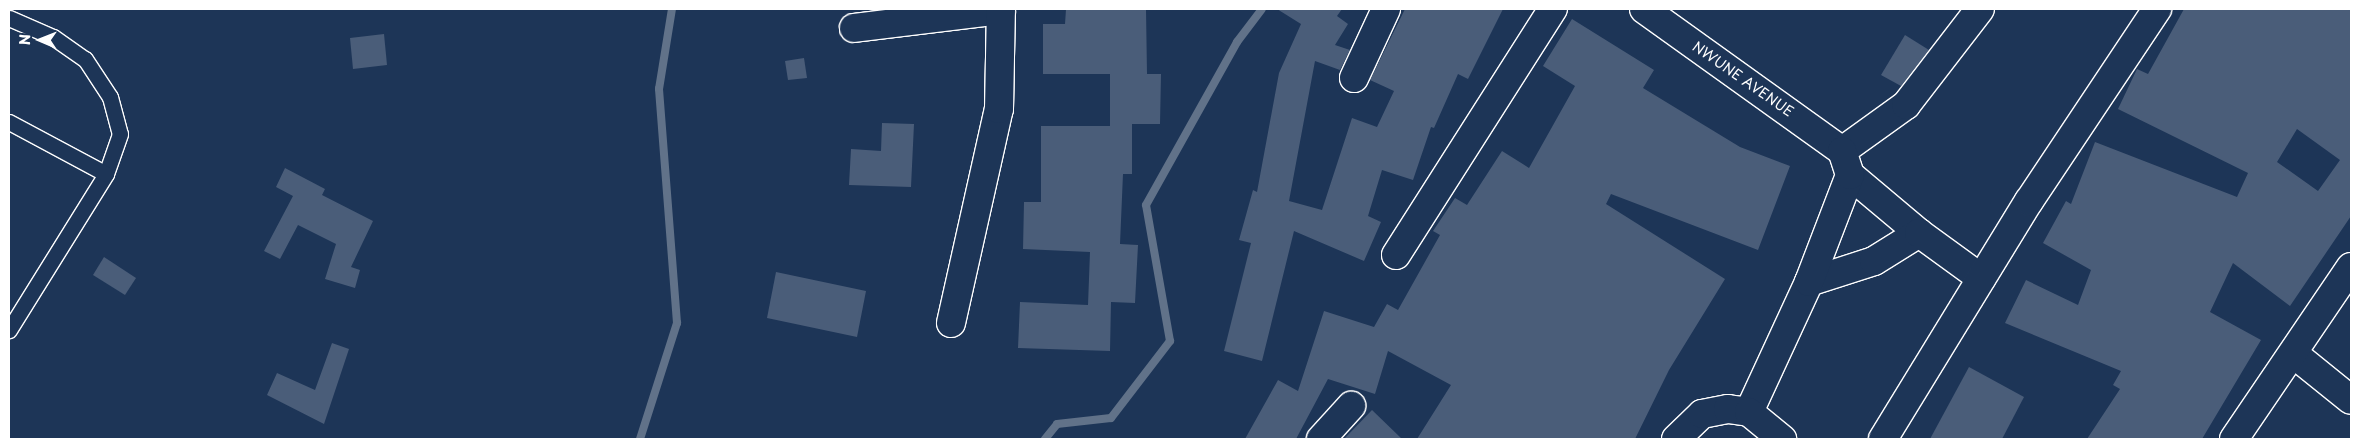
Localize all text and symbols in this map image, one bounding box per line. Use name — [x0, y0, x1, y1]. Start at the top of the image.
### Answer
north arrow — [15, 15, 65, 65]
text: N — [14, 34, 35, 45]
street label: NWUNE AVENUE — [1689, 38, 1797, 120]

